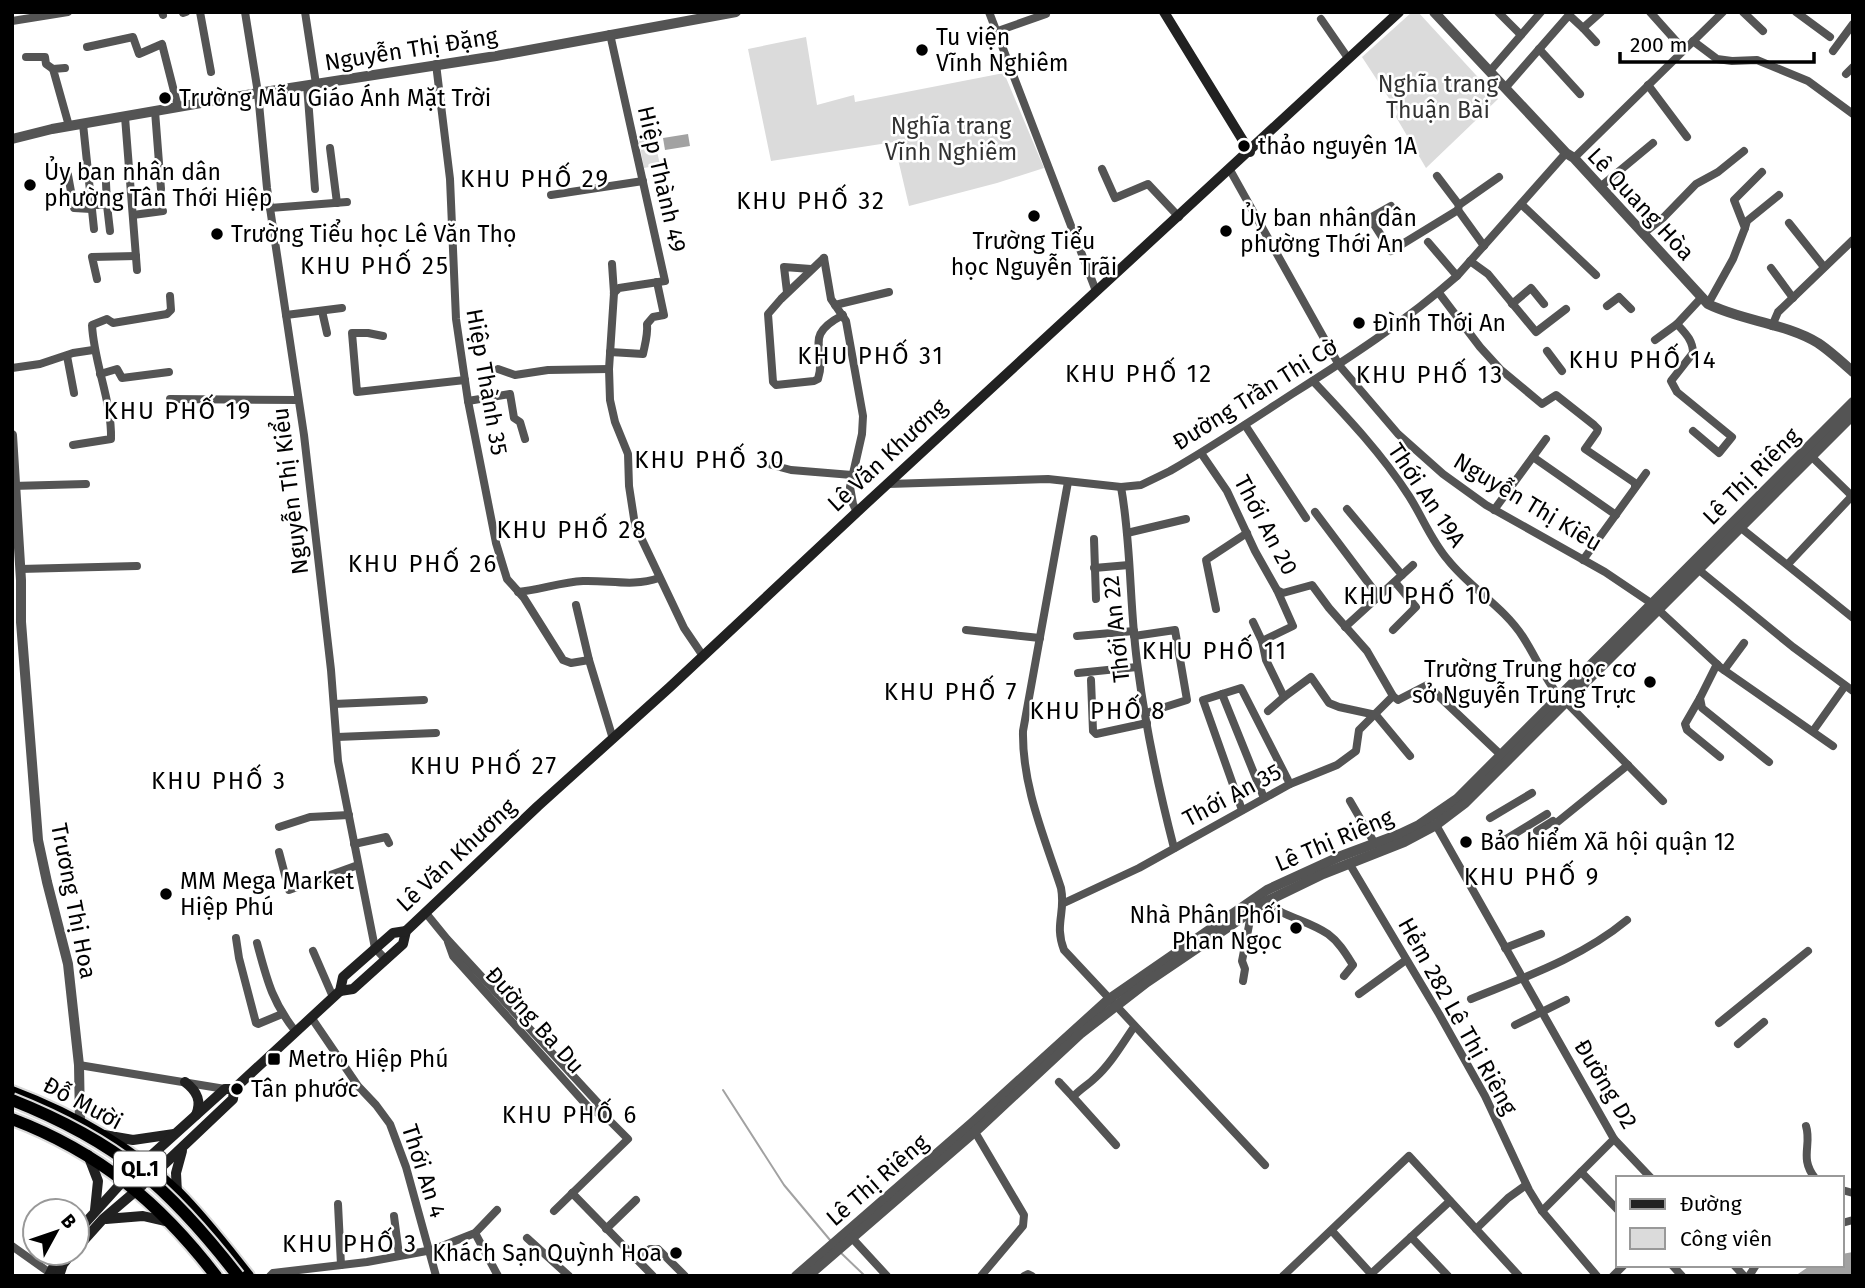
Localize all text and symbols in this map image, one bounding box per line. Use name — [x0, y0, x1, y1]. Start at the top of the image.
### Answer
street label: Nguyễn Thị Đặng — [322, 21, 500, 77]
scale bar — [1620, 21, 1814, 65]
place label: Tu viện Vĩnh Nghiêm — [936, 23, 1068, 77]
text: 200 m — [1630, 32, 1687, 58]
marker: Tu viện Vĩnh Nghiêm — [914, 42, 930, 58]
park label: Nghĩa trang Thuận Bài — [1378, 70, 1498, 124]
place label: Trường Mẫu Giáo Ánh Mặt Trời — [179, 83, 491, 112]
marker: Trường Mẫu Giáo Ánh Mặt Trời — [157, 90, 173, 106]
street label: Hiệp Thành 49 — [632, 103, 692, 255]
park label: Nghĩa trang Vĩnh Nghiêm — [885, 112, 1017, 166]
place label: thảo nguyên 1A — [1258, 132, 1418, 160]
marker: thảo nguyên 1A — [1236, 138, 1252, 154]
street label: Lê Quang Hòa — [1582, 142, 1700, 266]
place label: Ủy ban nhân dân phường Tân Thới Hiệp — [44, 156, 273, 212]
district label: KHU PHỐ 29 — [460, 161, 610, 193]
marker: Ủy ban nhân dân phường Tân Thới Hiệp — [22, 177, 38, 193]
district label: KHU PHỐ 32 — [736, 183, 886, 215]
place label: Ủy ban nhân dân phường Thới An — [1240, 202, 1417, 258]
marker: Trường Tiểu học Nguyễn Trãi — [1026, 208, 1042, 224]
place label: Trường Tiểu học Lê Văn Thọ — [231, 219, 516, 248]
marker: Ủy ban nhân dân phường Thới An — [1218, 223, 1234, 239]
marker: Trường Tiểu học Lê Văn Thọ — [209, 226, 225, 242]
place label: Trường Tiểu học Nguyễn Trãi — [951, 226, 1117, 281]
district label: KHU PHỐ 25 — [300, 248, 450, 280]
street label: Hiệp Thành 35 — [460, 307, 514, 457]
place label: Đình Thới An — [1373, 309, 1506, 337]
marker: Đình Thới An — [1351, 315, 1367, 331]
street label: Đường Trần Thị Cờ — [1167, 332, 1343, 456]
district label: KHU PHỐ 31 — [797, 338, 945, 370]
district label: KHU PHỐ 14 — [1568, 342, 1718, 374]
district label: KHU PHỐ 12 — [1065, 356, 1213, 388]
district label: KHU PHỐ 13 — [1356, 357, 1504, 389]
district label: KHU PHỐ 19 — [104, 393, 252, 425]
street label: Lê Văn Khương — [822, 393, 953, 517]
street label: Nguyễn Thị Kiểu — [265, 406, 314, 576]
street label: Lê Thị Riêng — [1697, 422, 1805, 530]
street label: Thới An 19A — [1382, 438, 1472, 553]
district label: KHU PHỐ 30 — [634, 442, 786, 474]
street label: Nguyễn Thị Kiêu — [1449, 447, 1607, 557]
street label: Thới An 20 — [1228, 470, 1304, 580]
district label: KHU PHỐ 28 — [496, 512, 648, 544]
district label: KHU PHỐ 26 — [348, 546, 498, 578]
street label: Thới An 22 — [1096, 574, 1136, 684]
district label: KHU PHỐ 10 — [1343, 578, 1493, 610]
district label: KHU PHỐ 11 — [1142, 633, 1288, 665]
place label: Trường Trung học cơ sở Nguyễn Trung Trực — [1412, 655, 1636, 709]
district label: KHU PHỐ 7 — [884, 674, 1018, 706]
marker: Trường Trung học cơ sở Nguyễn Trung Trực — [1642, 674, 1658, 690]
district label: KHU PHỐ 8 — [1029, 693, 1167, 725]
district label: KHU PHỐ 27 — [410, 748, 558, 780]
street label: Thới An 35 — [1178, 757, 1286, 833]
district label: KHU PHỐ 3 — [151, 763, 287, 795]
street label: Lê Văn Khương — [391, 793, 522, 917]
street label: Lê Thị Riêng — [1271, 803, 1397, 877]
street label: Trương Thị Hoa — [45, 821, 103, 981]
place label: Bảo hiểm Xã hội quận 12 — [1480, 827, 1735, 856]
marker: Bảo hiểm Xã hội quận 12 — [1458, 834, 1474, 850]
district label: KHU PHỐ 9 — [1464, 859, 1600, 891]
place label: MM Mega Market Hiệp Phú — [180, 867, 355, 921]
marker: MM Mega Market Hiệp Phú — [158, 886, 174, 902]
place label: Nhà Phân Phối Phan Ngọc — [1129, 901, 1282, 955]
street label: Hẻm 282 Lê Thị Riêng — [1392, 913, 1524, 1120]
marker: Nhà Phân Phối Phan Ngọc — [1288, 920, 1304, 936]
street label: Đường Ba Du — [480, 961, 590, 1079]
street label: Đường D2 — [1568, 1034, 1644, 1134]
place label: Metro Hiệp Phú — [288, 1045, 449, 1073]
marker: Metro Hiệp Phú — [266, 1051, 282, 1067]
street label: Đỗ Mười — [38, 1070, 128, 1136]
place label: Tân phước — [251, 1075, 359, 1103]
marker: Tân phước — [229, 1081, 245, 1097]
district label: KHU PHỐ 6 — [502, 1097, 638, 1129]
street label: Thới An 4 — [396, 1121, 452, 1221]
street label: Lê Thị Riêng — [820, 1128, 934, 1232]
road number: QL.1 — [114, 1152, 166, 1186]
legend — [1616, 1176, 1844, 1267]
text: Đường — [1680, 1191, 1742, 1217]
north arrow — [21, 1197, 91, 1267]
text: B — [56, 1210, 81, 1233]
district label: KHU PHỐ 3 — [282, 1226, 418, 1258]
text: Công viên — [1680, 1226, 1772, 1252]
place label: Khách Sạn Quỳnh Hoa — [432, 1239, 662, 1267]
marker: Khách Sạn Quỳnh Hoa — [668, 1245, 684, 1261]

